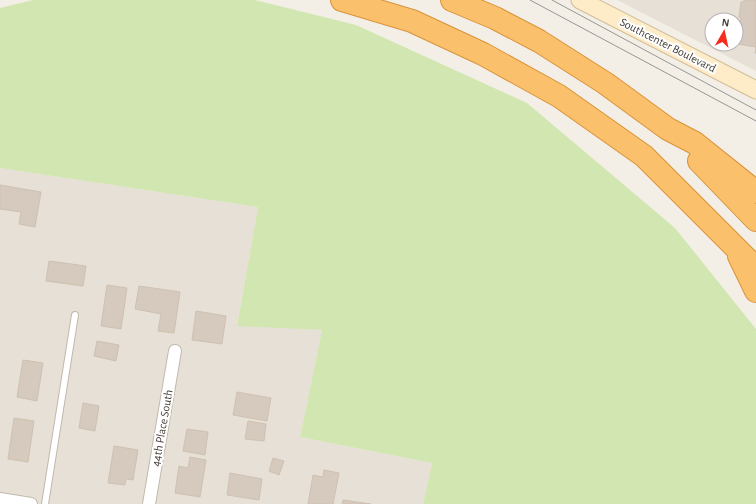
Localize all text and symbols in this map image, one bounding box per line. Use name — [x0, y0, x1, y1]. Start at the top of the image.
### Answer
north arrow — [704, 12, 744, 52]
street label: Southcenter Boulevard — [618, 16, 718, 74]
text: N — [721, 17, 730, 29]
street label: 44th Place South — [149, 389, 175, 467]

